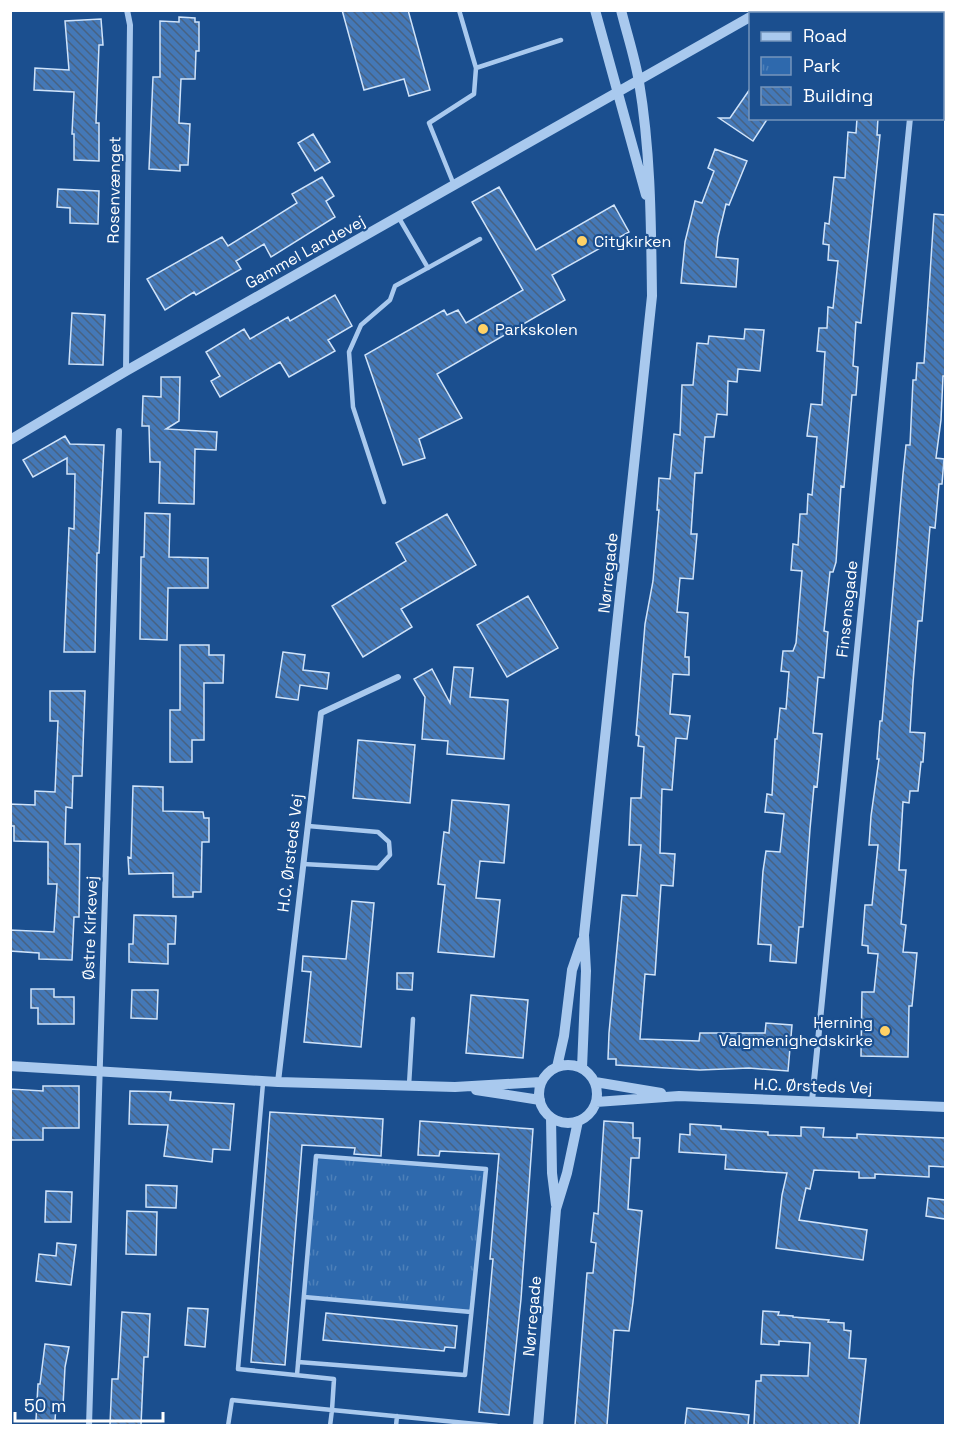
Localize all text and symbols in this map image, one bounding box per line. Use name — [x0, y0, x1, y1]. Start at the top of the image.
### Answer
legend — [749, 12, 944, 120]
text: Road — [803, 24, 847, 47]
text: Park — [803, 54, 841, 77]
text: Building — [803, 84, 873, 107]
street label: Rosenvænget — [103, 136, 125, 244]
street label: Gammel Landevej — [241, 210, 369, 294]
place label: Citykirken — [594, 231, 671, 252]
marker: Citykirken — [575, 234, 589, 248]
place label: Parkskolen — [495, 319, 578, 340]
marker: Parkskolen — [476, 322, 490, 336]
street label: Nørregade — [593, 532, 623, 614]
street label: Finsensgade — [831, 559, 863, 659]
street label: H.C. Ørsteds Vej — [272, 793, 308, 913]
street label: Østre Kirkevej — [78, 875, 102, 981]
place label: Herning Valgmenighedskirke — [719, 1012, 873, 1051]
marker: Herning Valgmenighedskirke — [878, 1024, 892, 1038]
street label: H.C. Ørsteds Vej — [753, 1073, 873, 1099]
street label: Nørregade — [518, 1275, 546, 1357]
scale bar — [15, 1385, 164, 1423]
text: 50 m — [24, 1394, 66, 1417]

